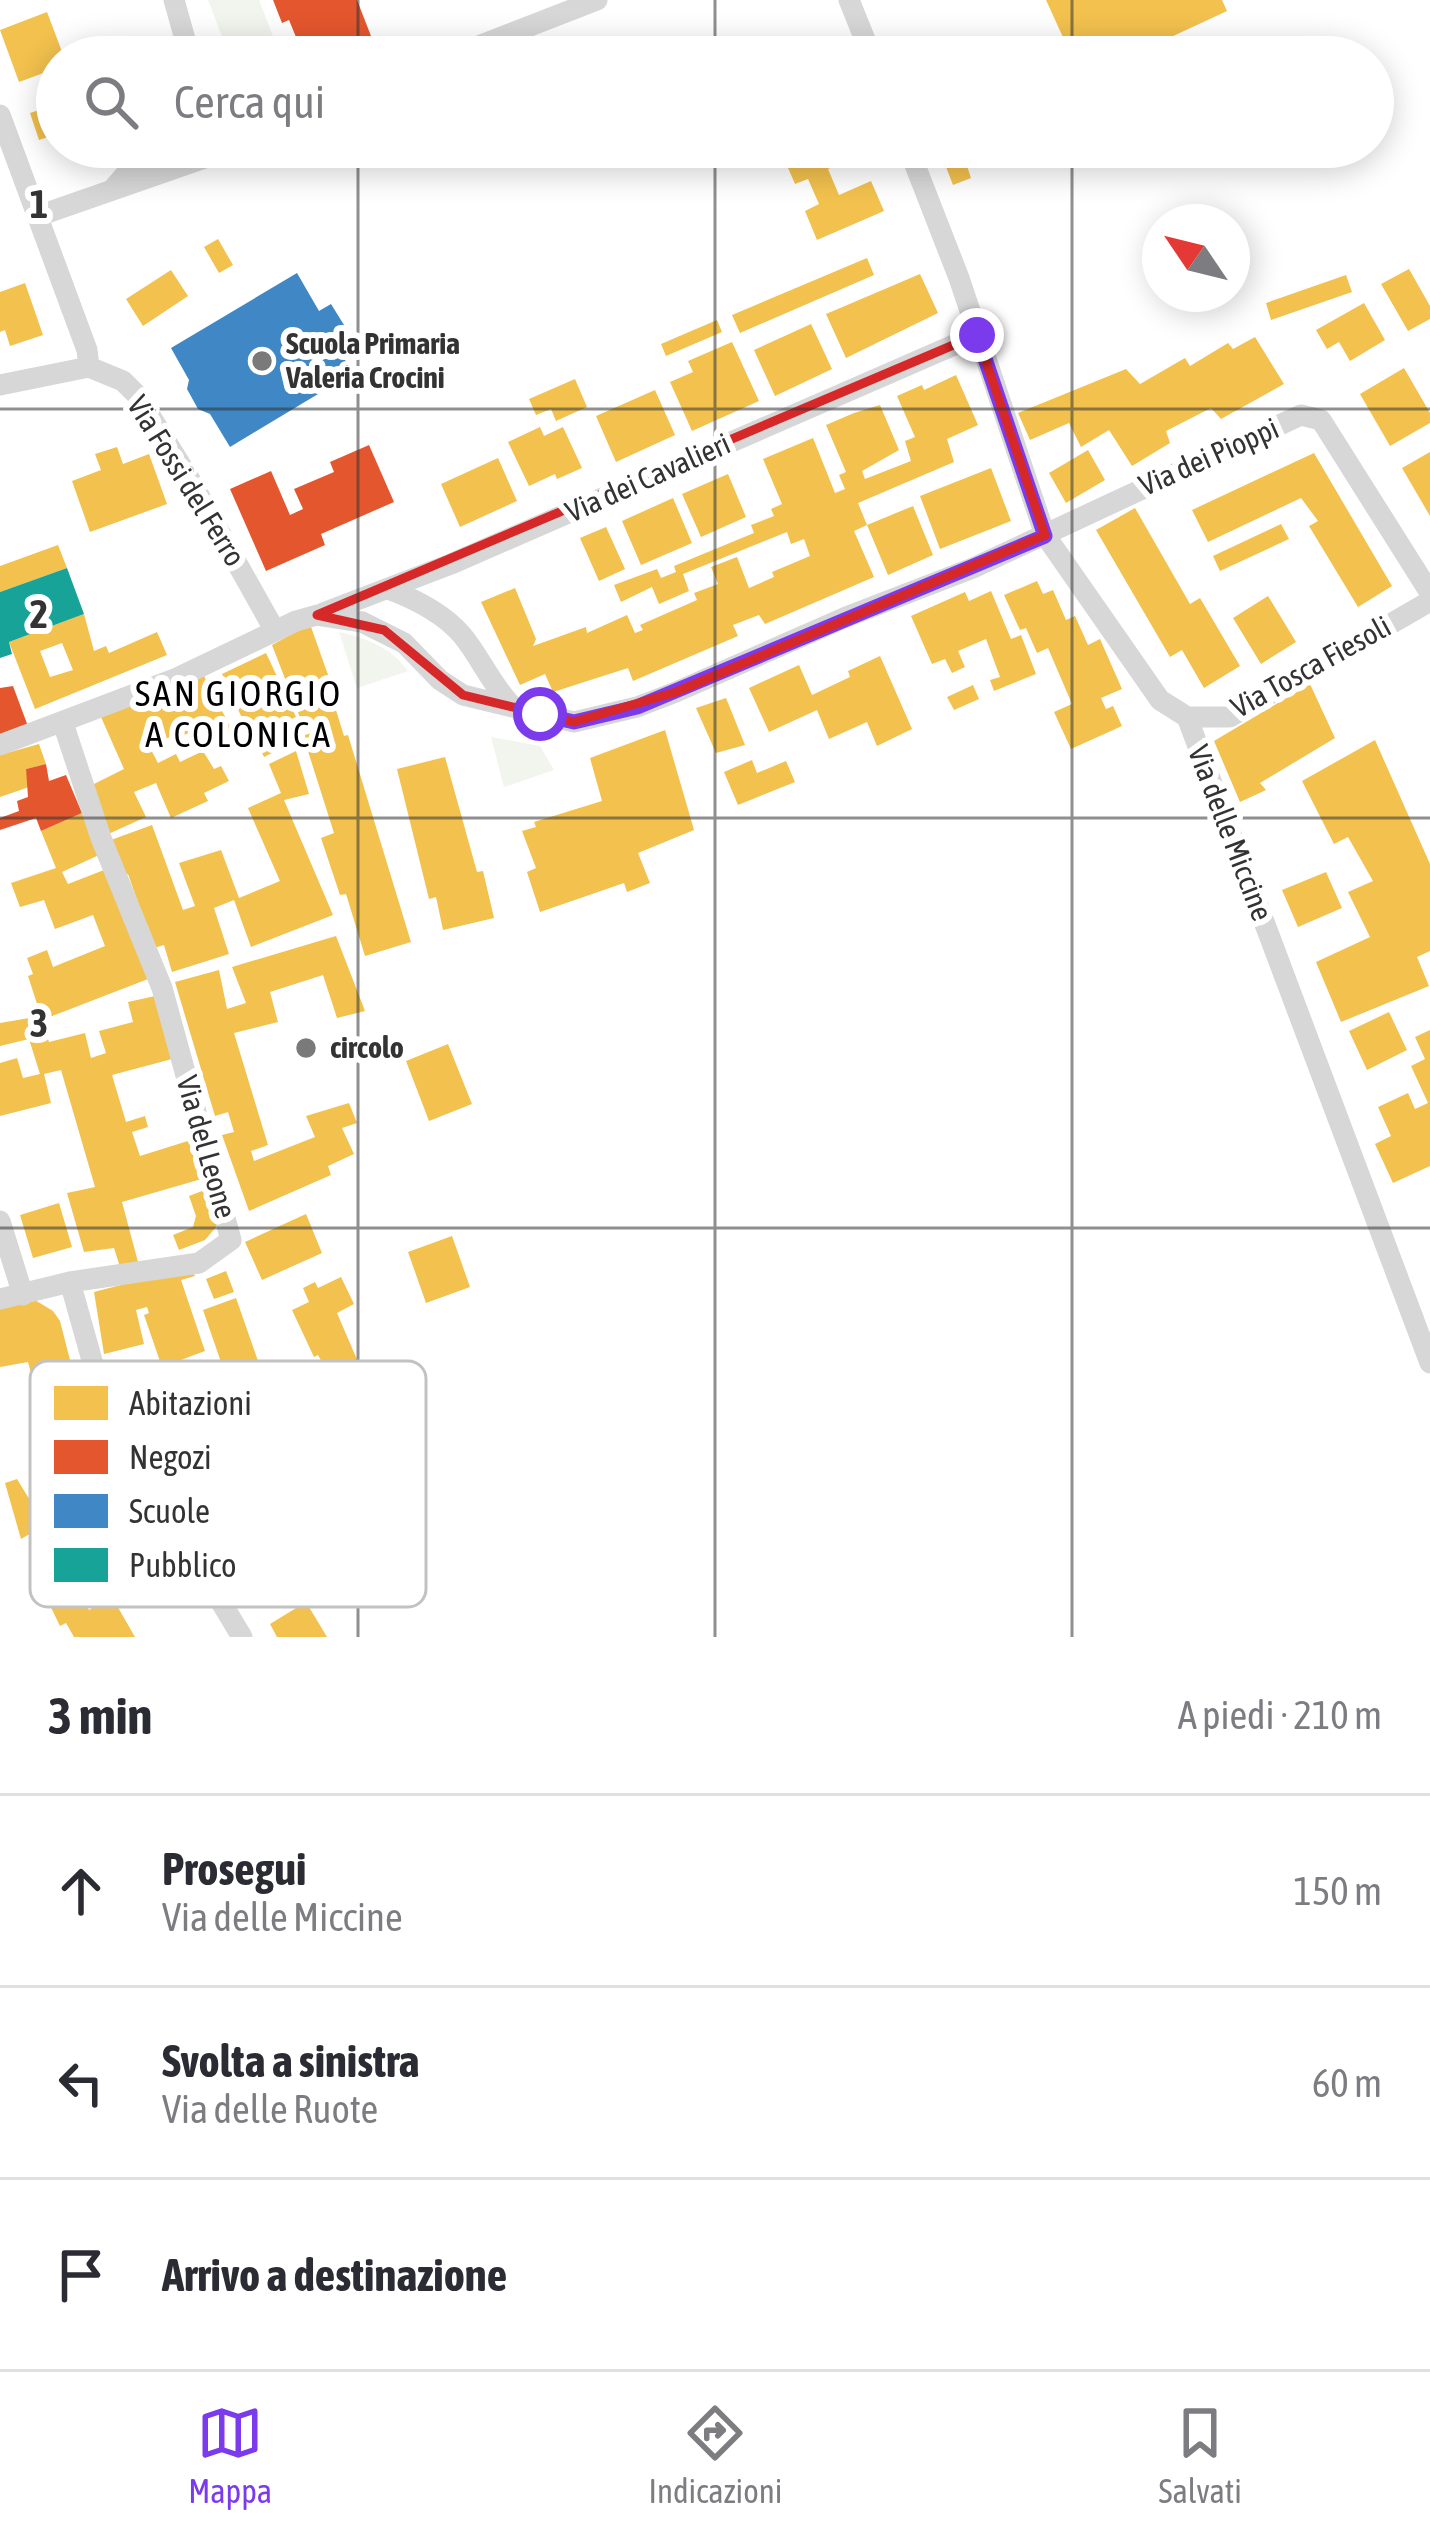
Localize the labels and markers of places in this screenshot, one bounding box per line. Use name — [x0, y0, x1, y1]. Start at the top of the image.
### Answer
place label: Scuola Primaria Valeria Crocini — [285, 326, 460, 394]
marker: Scuola Primaria Valeria Crocini — [249, 348, 275, 374]
place label: circolo — [330, 1030, 404, 1064]
marker: circolo — [293, 1035, 319, 1061]

